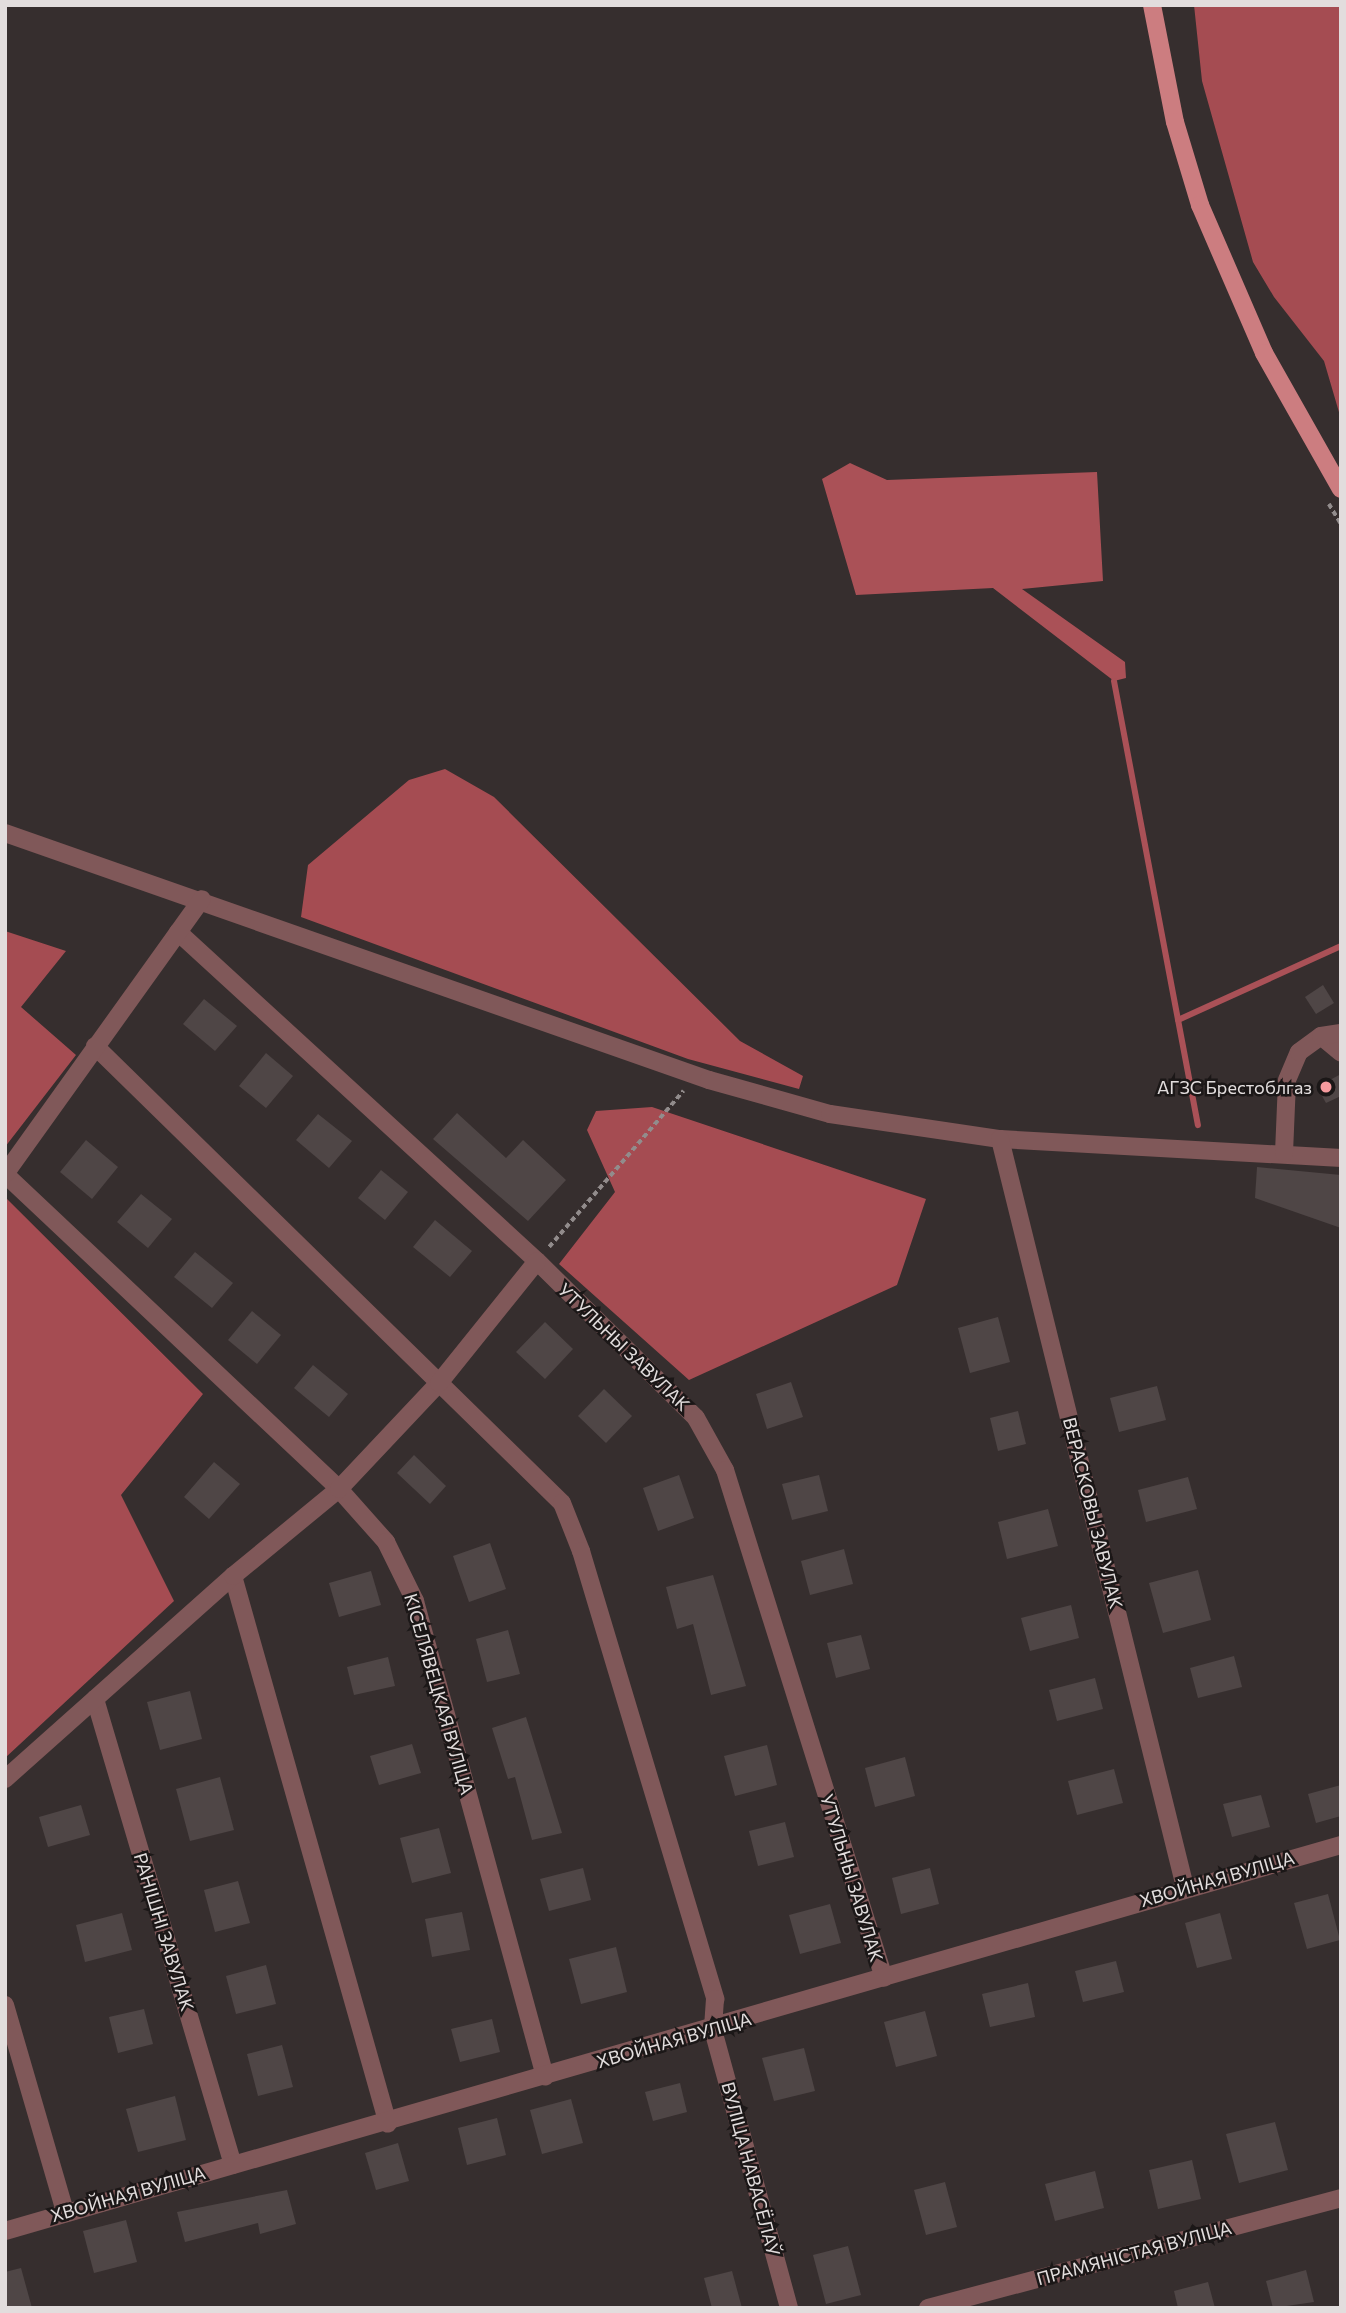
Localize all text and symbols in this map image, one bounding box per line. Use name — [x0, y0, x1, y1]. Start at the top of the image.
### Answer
place label: АГЗС Брестоблгаз — [1157, 1076, 1312, 1098]
marker: АГЗС Брестоблгаз — [1318, 1079, 1334, 1095]
street label: УТУЛЬНЫ ЗАВУЛАК — [554, 1279, 694, 1415]
street label: ВЕРАСКОВЫ ЗАВУЛАК — [1059, 1415, 1127, 1611]
street label: КІСЕЛЯВЕЦКАЯ ВУЛІЦА — [400, 1591, 478, 1797]
street label: УТУЛЬНЫ ЗАВУЛАК — [816, 1791, 888, 1965]
street label: ХВОЙНАЯ ВУЛІЦА — [1137, 1847, 1297, 1911]
street label: РАНІШНІ ЗАВУЛАК — [130, 1850, 198, 2014]
street label: ХВОЙНАЯ ВУЛІЦА — [594, 2008, 754, 2072]
street label: ВУЛІЦА НАВАСЁЛАЎ — [717, 2080, 785, 2258]
street label: ХВОЙНАЯ ВУЛІЦА — [48, 2162, 208, 2226]
street label: ПРАМЯНІСТАЯ ВУЛІЦА — [1034, 2217, 1234, 2289]

